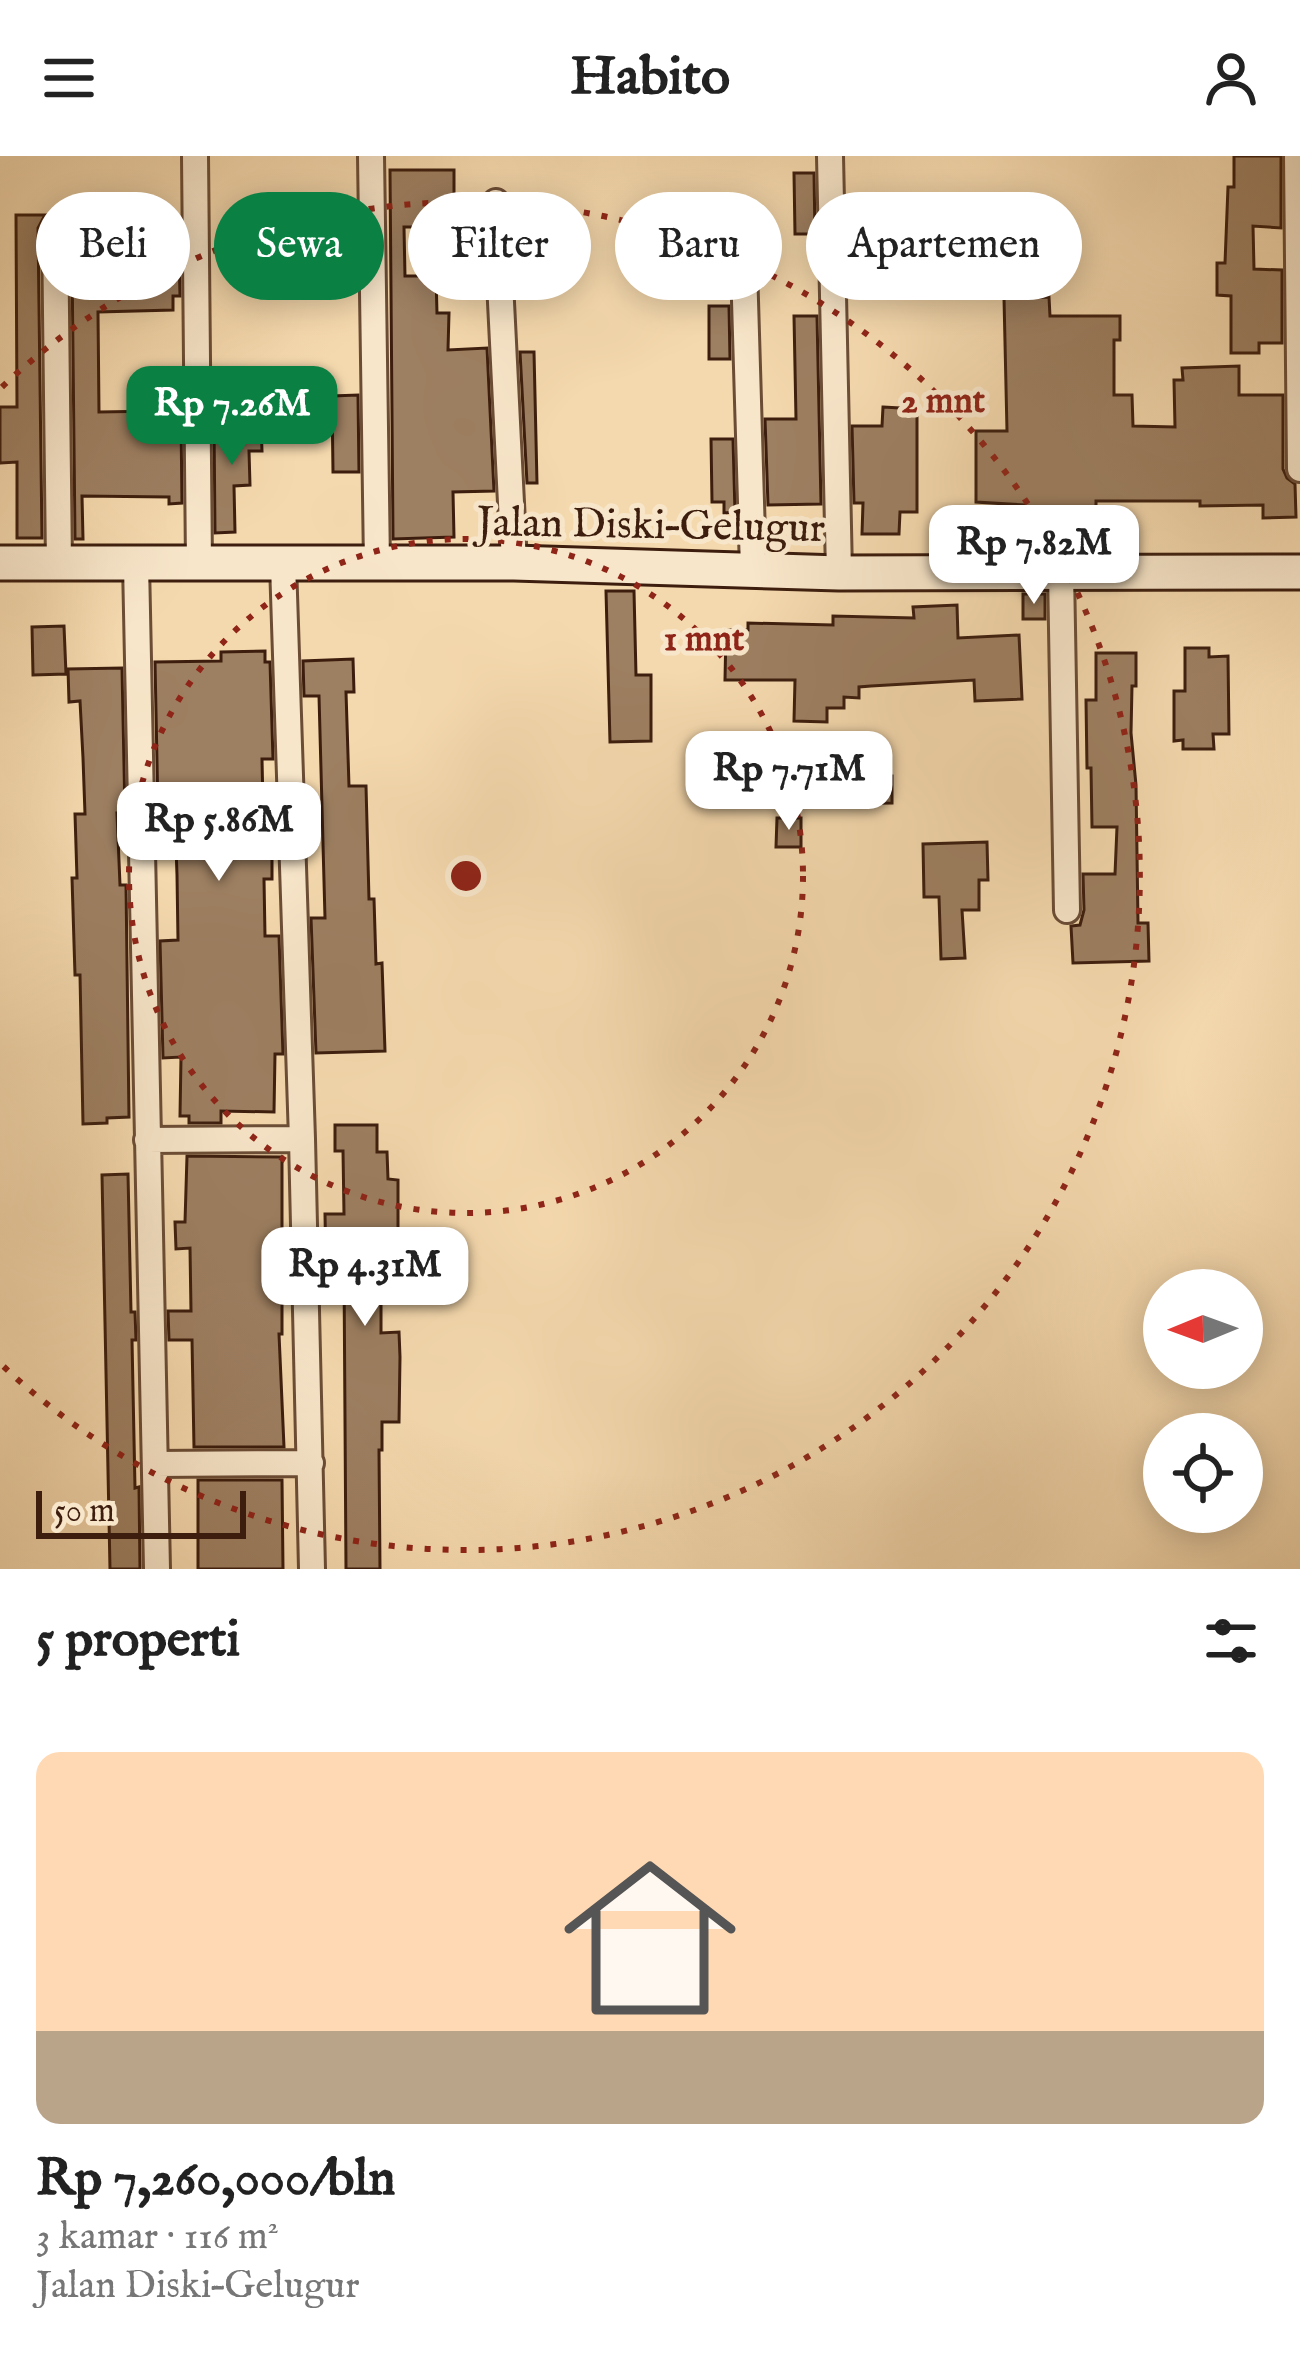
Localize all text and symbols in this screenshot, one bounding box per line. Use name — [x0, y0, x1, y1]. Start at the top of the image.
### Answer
text: Habito — [570, 44, 730, 113]
icon: menu — [36, 45, 102, 111]
icon: person — [1198, 45, 1264, 111]
chip: Beli — [36, 192, 190, 300]
chip: Sewa — [214, 192, 384, 300]
chip: Filter — [408, 192, 591, 300]
chip: Baru — [615, 192, 782, 300]
chip: Apartemen — [806, 192, 1082, 300]
pin: Rp 7.26M — [108, 366, 356, 468]
text: 2 mnt — [901, 379, 986, 425]
text: Rp 7.26M — [153, 380, 311, 429]
street label: Jalan Diski–Gelugur — [472, 497, 826, 556]
pin: Rp 7.82M — [910, 505, 1158, 607]
text: Rp 7.82M — [956, 519, 1112, 568]
text: 1 mnt — [664, 617, 745, 663]
pin: Rp 7.71M — [665, 731, 913, 833]
text: Rp 7.71M — [712, 745, 866, 794]
pin: Rp 5.86M — [95, 782, 343, 884]
text: Rp 5.86M — [144, 796, 294, 845]
centre of rings — [445, 855, 487, 897]
pin: Rp 4.31M — [241, 1227, 489, 1329]
text: Rp 4.31M — [288, 1241, 442, 1290]
north arrow — [1143, 1269, 1263, 1389]
map controls — [1143, 1269, 1263, 1533]
button: locate — [1143, 1413, 1263, 1533]
scale bar — [36, 1485, 246, 1538]
text: 50 m — [54, 1491, 115, 1533]
icon: filters — [1198, 1608, 1264, 1674]
text: 5 properti — [36, 1609, 240, 1674]
icon: home — [542, 1830, 758, 2046]
text: Rp 7,260,000/bln — [36, 2148, 396, 2213]
text: 3 kamar · 116 m² — [36, 2213, 279, 2262]
text: Jalan Diski–Gelugur — [36, 2262, 360, 2311]

